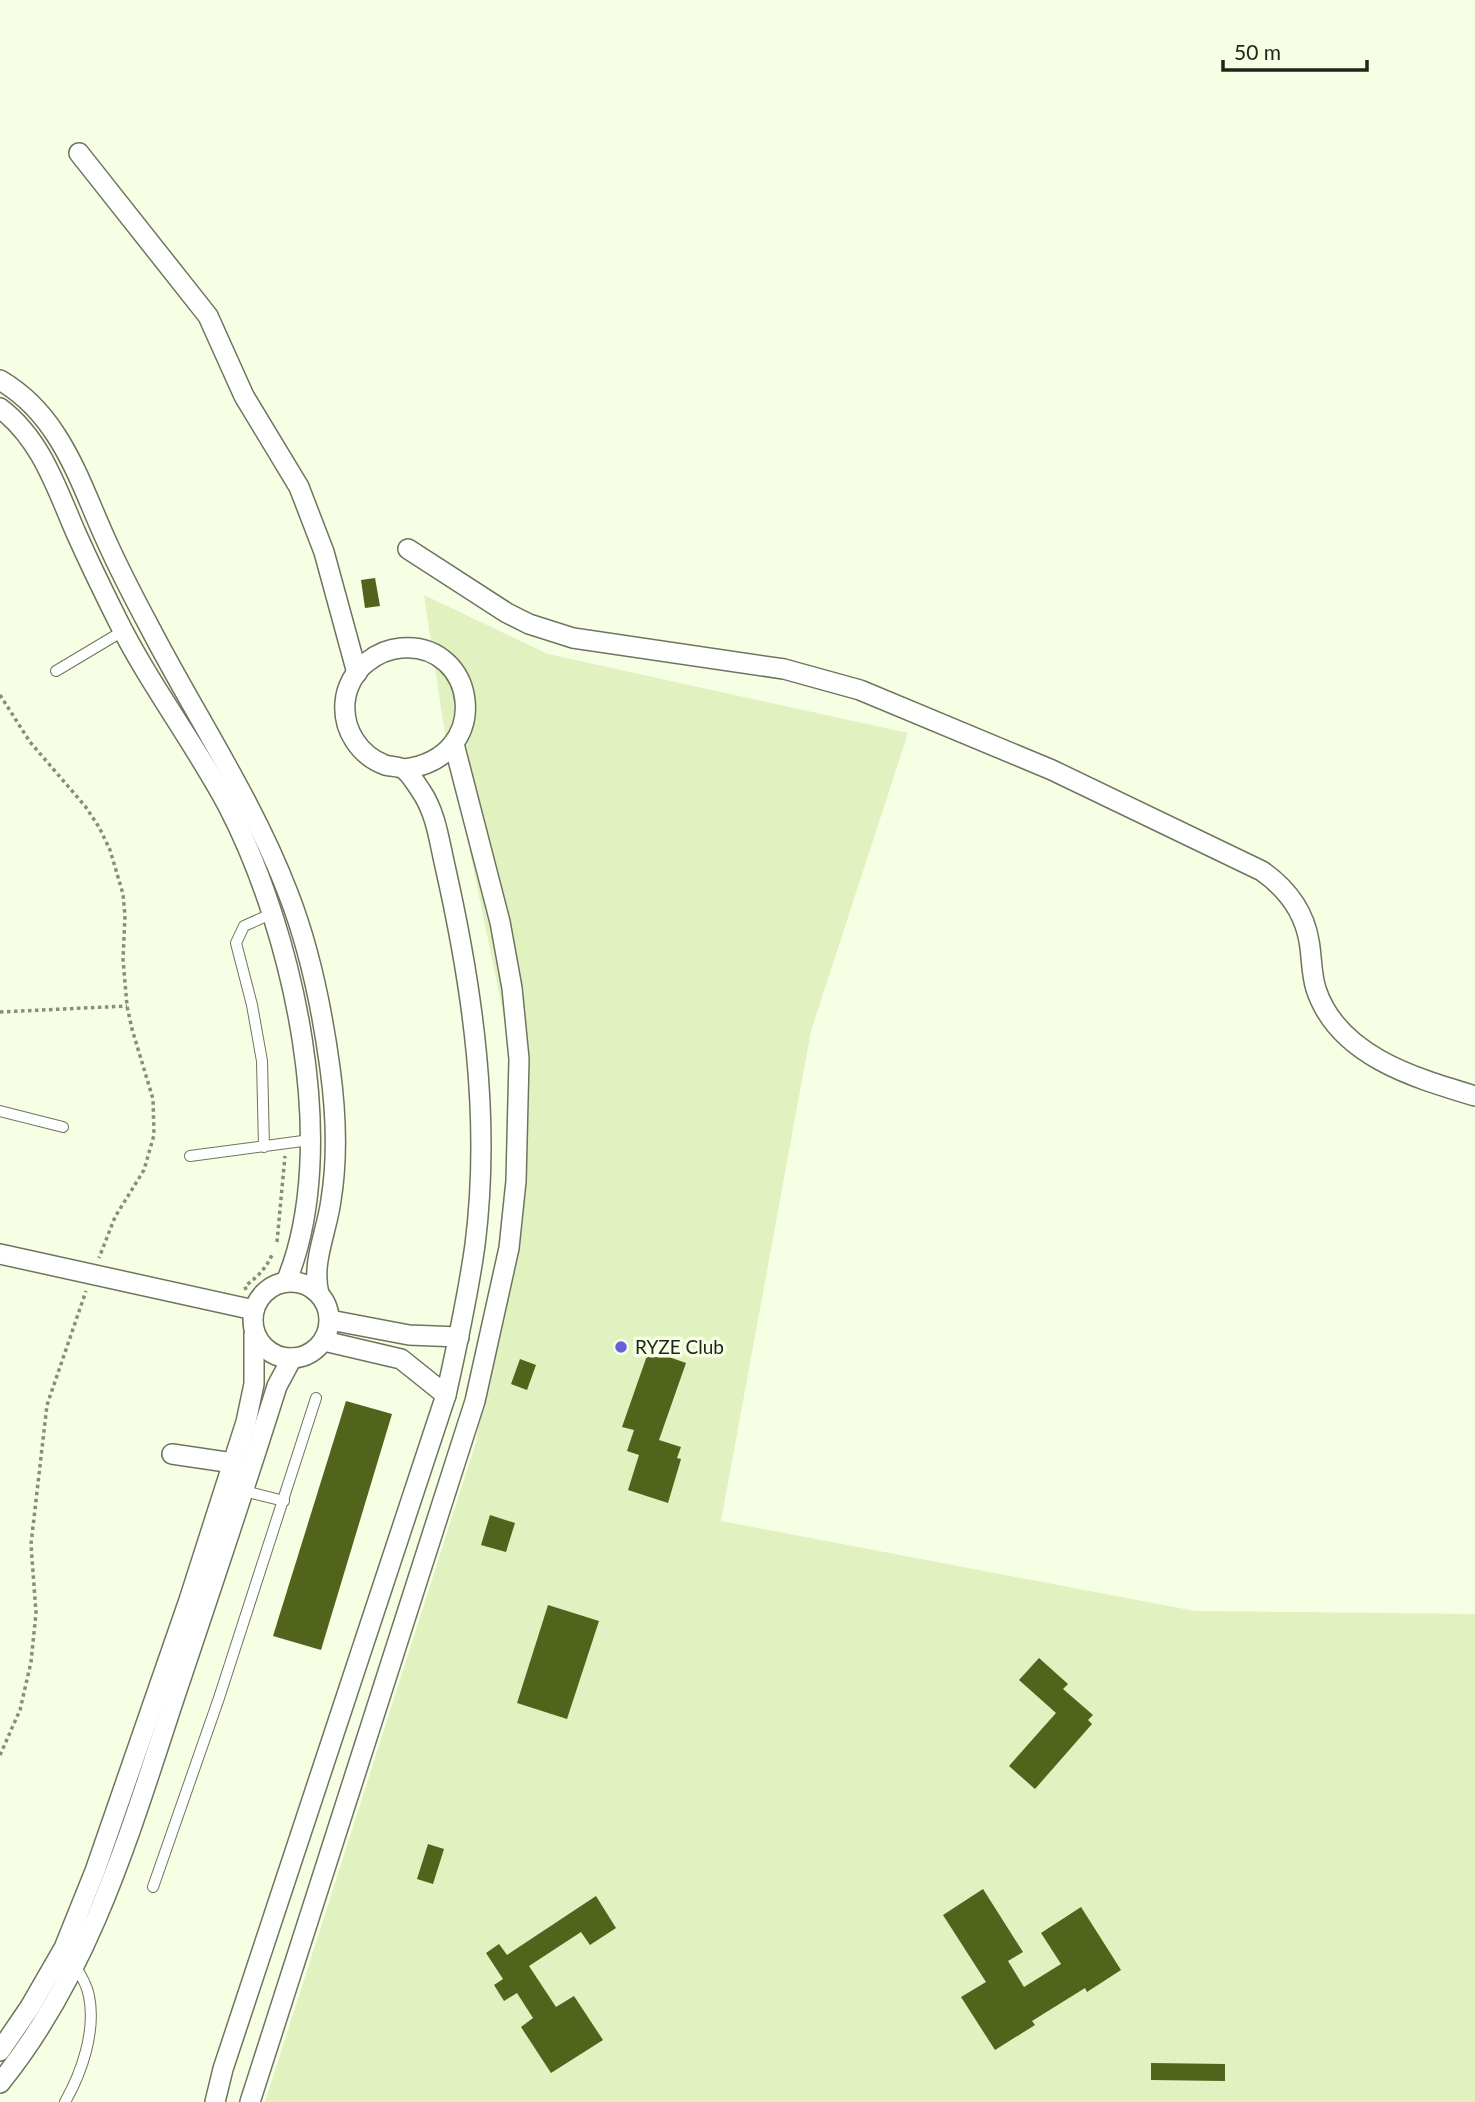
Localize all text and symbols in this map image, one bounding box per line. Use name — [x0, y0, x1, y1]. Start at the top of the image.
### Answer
scale bar — [1223, 28, 1366, 72]
text: 50 m — [1234, 39, 1281, 64]
place label: RYZE Club — [635, 1335, 724, 1358]
marker: RYZE Club — [613, 1339, 629, 1355]

